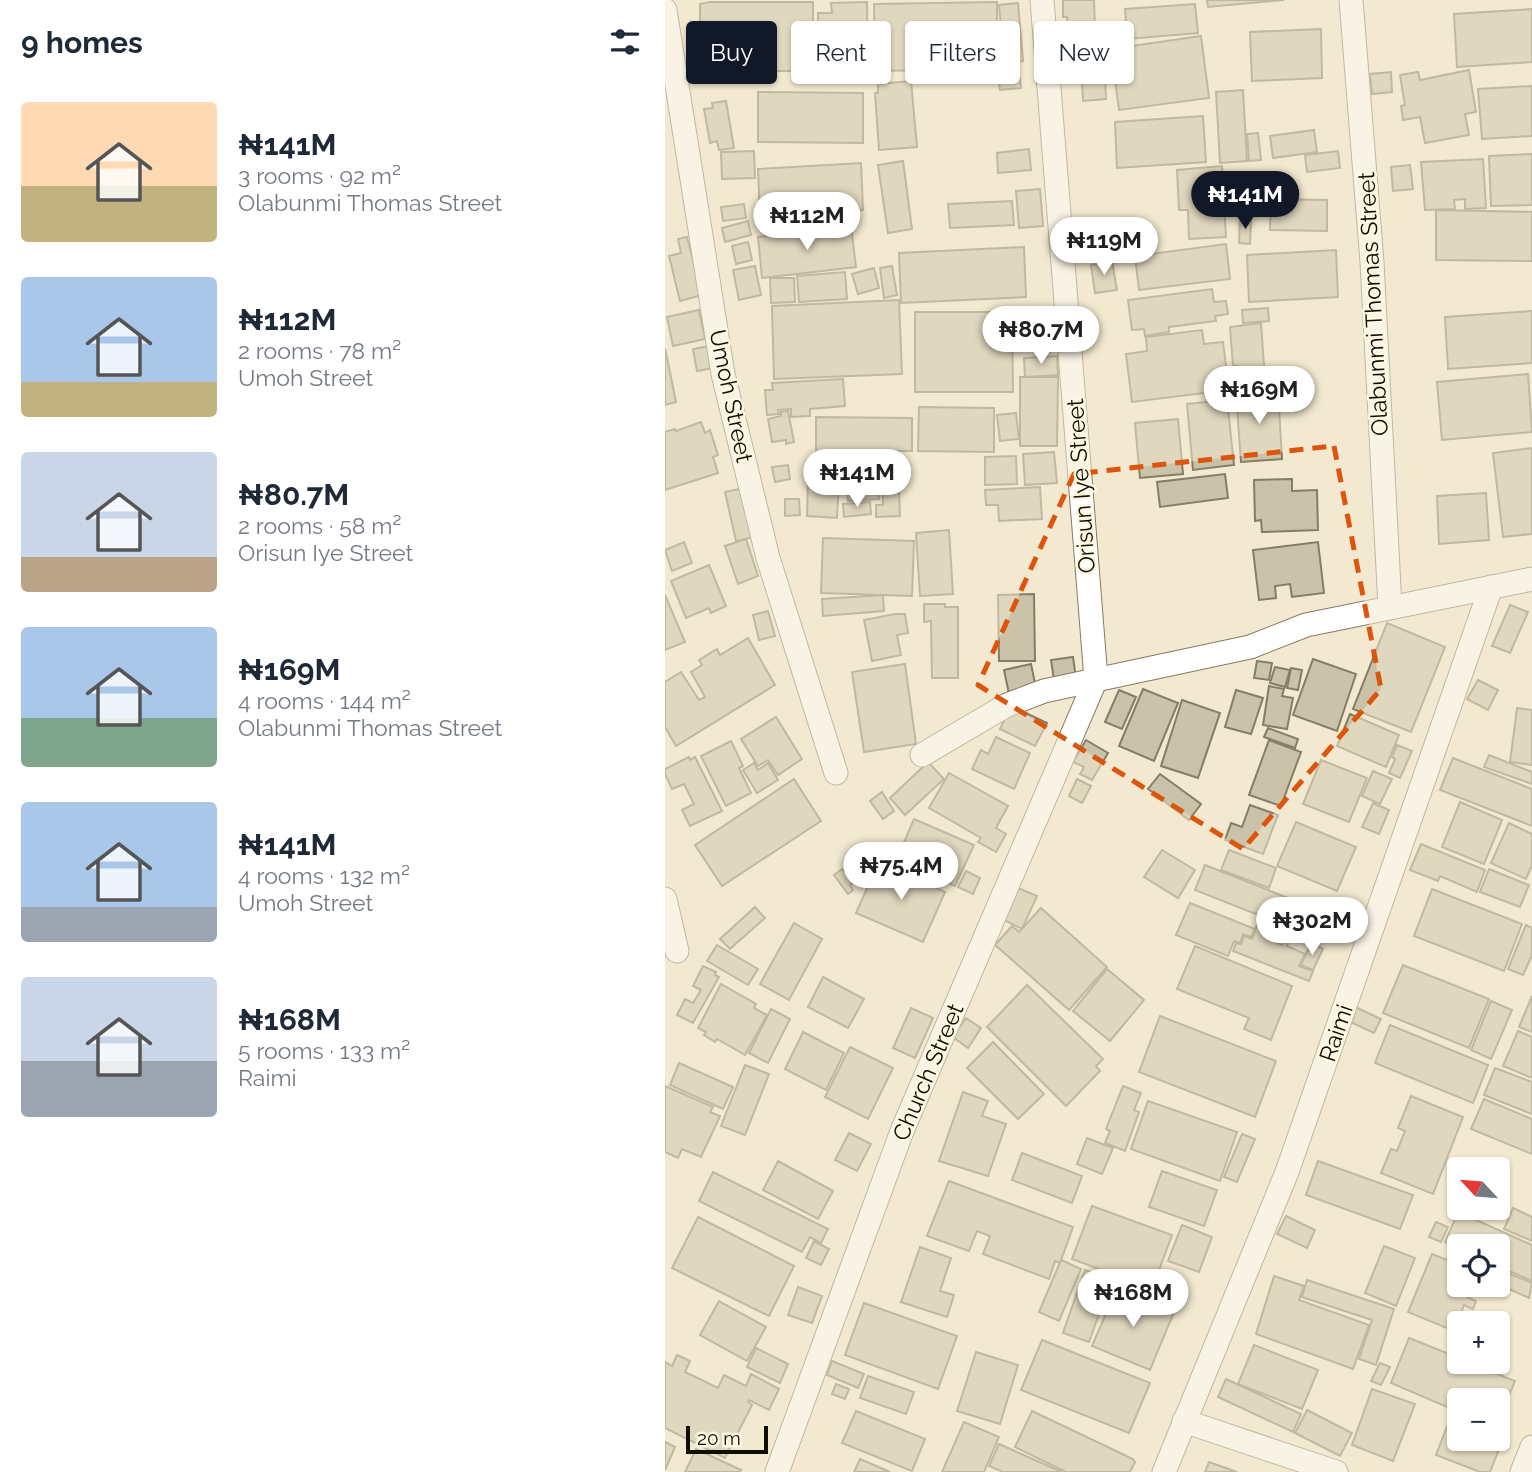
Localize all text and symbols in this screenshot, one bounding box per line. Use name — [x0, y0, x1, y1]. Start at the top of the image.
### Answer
chip: Buy — [686, 21, 777, 84]
chip: Rent — [791, 21, 891, 84]
chip: Filters — [905, 21, 1020, 84]
chip: New — [1034, 21, 1134, 84]
icon: filters — [606, 23, 644, 61]
text: 9 homes — [21, 25, 143, 60]
text: ₦141M — [238, 127, 337, 162]
icon: home — [77, 130, 161, 214]
text: 3 rooms · 92 m² — [238, 162, 401, 189]
street label: Olabunmi Thomas Street — [1352, 171, 1393, 437]
pin: ₦141M — [1196, 172, 1294, 231]
text: ₦141M — [1207, 180, 1283, 207]
text: Olabunmi Thomas Street — [238, 189, 502, 216]
pin: ₦112M — [758, 192, 856, 252]
text: ₦112M — [769, 201, 845, 228]
pin: ₦119M — [1055, 218, 1153, 277]
text: ₦119M — [1066, 226, 1142, 253]
text: ₦112M — [238, 302, 336, 337]
icon: home — [77, 305, 161, 389]
pin: ₦80.7M — [984, 306, 1098, 366]
text: ₦80.7M — [998, 315, 1084, 342]
street label: Umoh Street — [704, 327, 759, 465]
text: 2 rooms · 78 m² — [238, 337, 401, 364]
text: Umoh Street — [238, 364, 373, 391]
pin: ₦169M — [1210, 366, 1308, 426]
text: ₦169M — [1220, 375, 1298, 402]
street label: Orisun Iye Street — [1061, 397, 1100, 574]
pin: ₦141M — [808, 449, 906, 509]
text: ₦141M — [819, 458, 895, 485]
text: ₦80.7M — [238, 477, 349, 512]
icon: home — [77, 480, 161, 564]
text: 2 rooms · 58 m² — [238, 512, 401, 539]
text: Orisun Iye Street — [238, 539, 413, 566]
text: ₦169M — [238, 652, 340, 687]
icon: home — [77, 655, 161, 739]
text: 4 rooms · 144 m² — [238, 687, 411, 714]
text: Olabunmi Thomas Street — [238, 714, 502, 741]
text: ₦141M — [238, 827, 337, 862]
icon: home — [77, 830, 161, 914]
pin: ₦75.4M — [844, 842, 958, 902]
text: ₦75.4M — [859, 851, 943, 878]
text: 4 rooms · 132 m² — [238, 862, 410, 889]
text: Umoh Street — [238, 889, 373, 916]
pin: ₦302M — [1263, 898, 1361, 957]
text: ₦302M — [1272, 906, 1352, 933]
street label: Church Street — [887, 999, 969, 1144]
street label: Raimi — [1313, 1001, 1358, 1065]
text: ₦168M — [238, 1002, 341, 1037]
icon: home — [77, 1005, 161, 1089]
text: 5 rooms · 133 m² — [238, 1037, 410, 1064]
text: Raimi — [238, 1064, 297, 1091]
north arrow — [1447, 1157, 1510, 1220]
map controls — [1447, 1157, 1510, 1451]
button: locate — [1447, 1234, 1510, 1297]
pin: ₦168M — [1084, 1270, 1182, 1329]
text: ₦168M — [1094, 1278, 1172, 1305]
button: + — [1447, 1311, 1510, 1374]
button: − — [1447, 1388, 1510, 1451]
scale bar — [686, 1423, 768, 1455]
text: 20 m — [697, 1427, 741, 1449]

